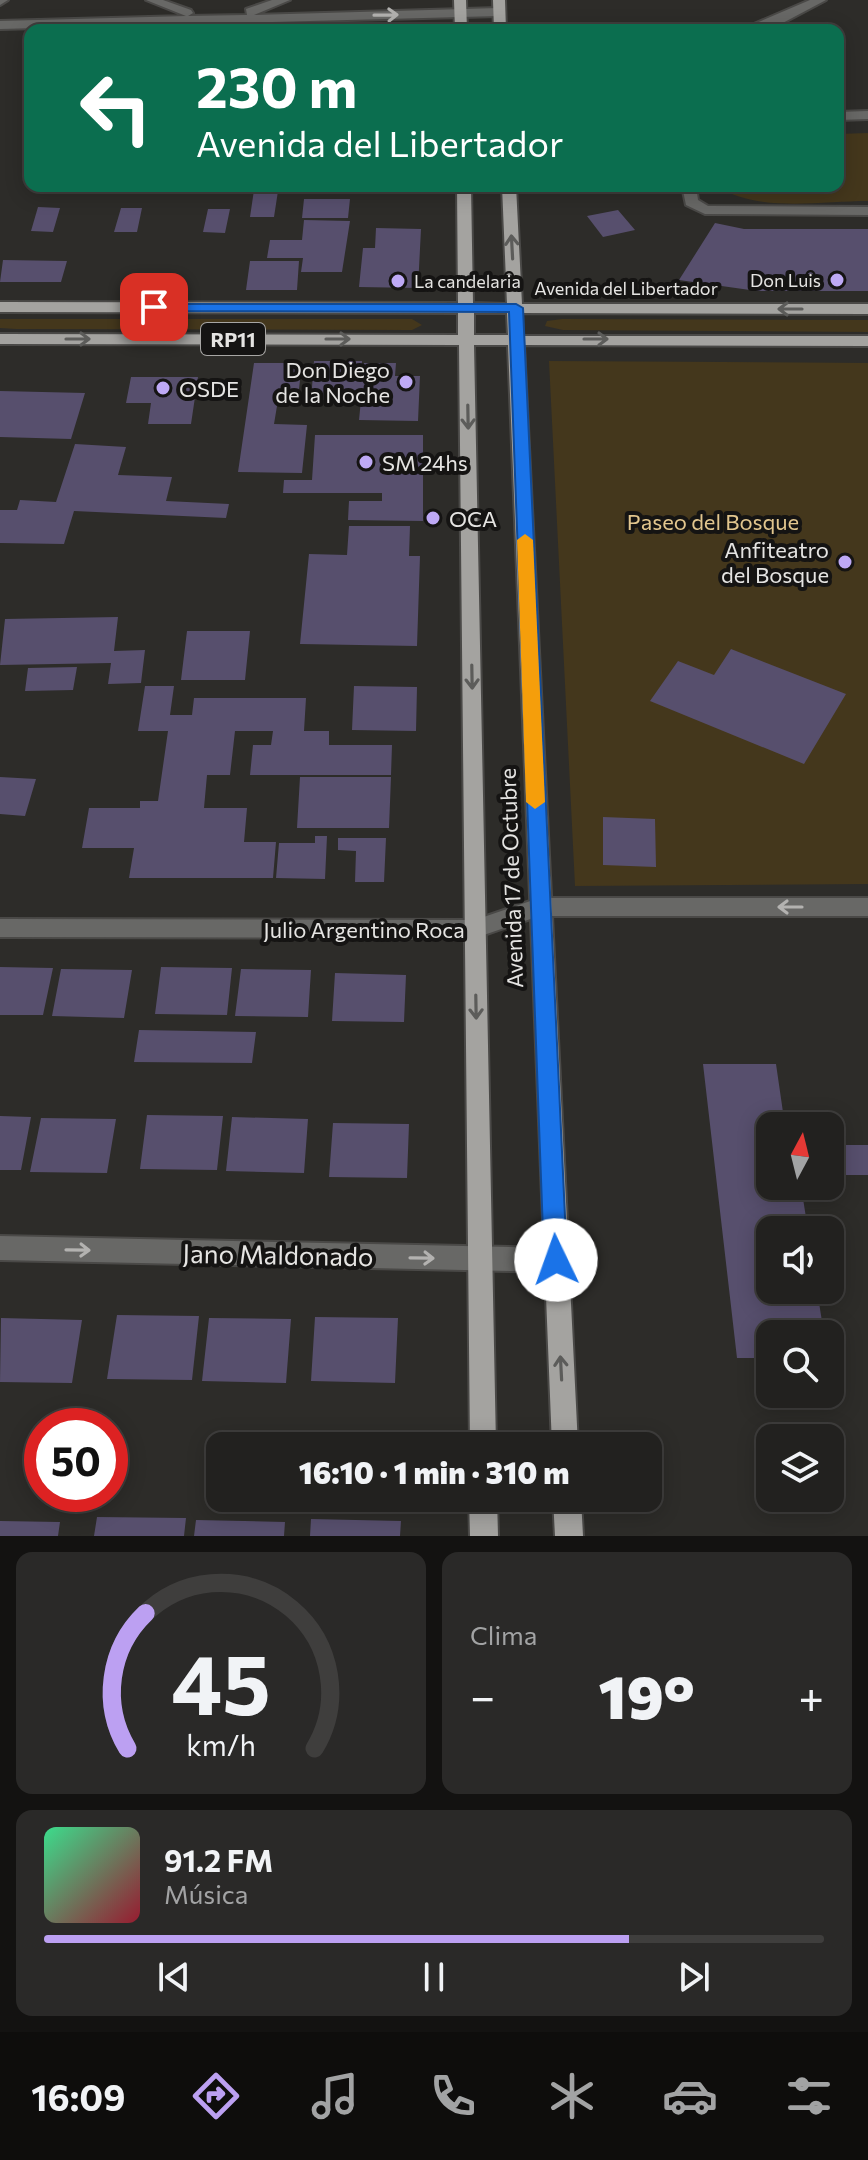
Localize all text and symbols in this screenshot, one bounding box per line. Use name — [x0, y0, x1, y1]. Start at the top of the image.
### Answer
one-way arrow — [372, 8, 399, 23]
text: 230 m — [196, 51, 357, 120]
icon: left — [64, 56, 168, 160]
text: Avenida del Libertador — [196, 120, 563, 164]
one-way arrow — [504, 234, 519, 261]
place label: Don Luis — [750, 269, 821, 291]
place label: La candelaria — [414, 270, 521, 292]
marker: Don Luis — [828, 271, 846, 289]
marker: La candelaria — [389, 272, 407, 290]
pin — [120, 273, 188, 341]
street label: Avenida del Libertador — [534, 277, 718, 299]
icon: arrive — [132, 285, 176, 329]
one-way arrow — [777, 301, 804, 317]
road number: RP11 — [201, 323, 265, 355]
one-way arrow — [64, 331, 91, 347]
one-way arrow — [324, 331, 351, 347]
one-way arrow — [582, 331, 609, 347]
place label: Don Diego de la Noche — [275, 356, 390, 408]
marker: Don Diego de la Noche — [397, 373, 415, 391]
place label: OSDE — [179, 375, 239, 402]
marker: OSDE — [154, 379, 172, 397]
one-way arrow — [460, 403, 476, 430]
place label: SM 24hs — [382, 449, 468, 476]
marker: SM 24hs — [357, 453, 375, 471]
place label: OCA — [449, 505, 497, 532]
park label: Paseo del Bosque — [627, 508, 799, 535]
marker: OCA — [424, 509, 442, 527]
place label: Anfiteatro del Bosque — [721, 536, 829, 588]
marker: Anfiteatro del Bosque — [836, 553, 854, 571]
one-way arrow — [464, 663, 480, 690]
street label: Avenida 17 de Octubre — [494, 767, 528, 989]
one-way arrow — [777, 899, 804, 915]
street label: Julio Argentino Roca — [263, 916, 465, 943]
one-way arrow — [469, 993, 484, 1020]
north arrow — [756, 1112, 844, 1200]
map controls — [756, 1112, 844, 1512]
button: sound — [756, 1216, 844, 1304]
position arrow — [514, 1218, 598, 1302]
street label: Jano Maldonado — [182, 1237, 374, 1271]
one-way arrow — [64, 1242, 91, 1258]
one-way arrow — [408, 1250, 435, 1265]
button: search — [756, 1320, 844, 1408]
one-way arrow — [553, 1355, 568, 1382]
speed limit sign: 50 — [24, 1408, 128, 1512]
button: layers — [756, 1424, 844, 1512]
text: 16:10 · 1 min · 310 m — [299, 1453, 569, 1490]
text: Clima — [470, 1619, 537, 1650]
text: 45 — [171, 1630, 271, 1732]
text: 19° — [598, 1658, 695, 1731]
text: − — [470, 1668, 495, 1722]
text: + — [798, 1668, 824, 1722]
text: km/h — [186, 1727, 256, 1762]
text: 91.2 FM — [164, 1841, 273, 1878]
text: Música — [164, 1878, 248, 1909]
icon: previous — [152, 1955, 196, 1999]
icon: pause — [412, 1955, 456, 1999]
icon: next — [672, 1955, 716, 1999]
icon: directions — [188, 2068, 244, 2124]
icon: music — [307, 2068, 363, 2124]
icon: phone — [425, 2068, 481, 2124]
icon: climate — [544, 2068, 600, 2124]
icon: car — [662, 2068, 718, 2124]
icon: filters — [781, 2068, 837, 2124]
text: 16:09 — [31, 2074, 125, 2118]

